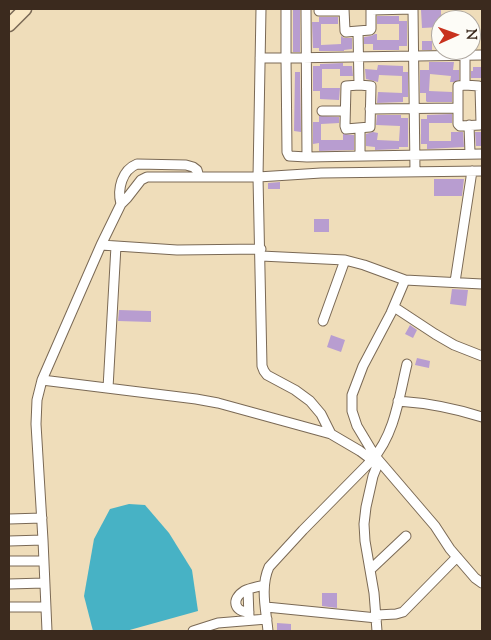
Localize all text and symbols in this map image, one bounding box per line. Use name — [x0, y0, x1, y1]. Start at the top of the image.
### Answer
north arrow — [431, 10, 481, 60]
text: N — [460, 29, 480, 40]

